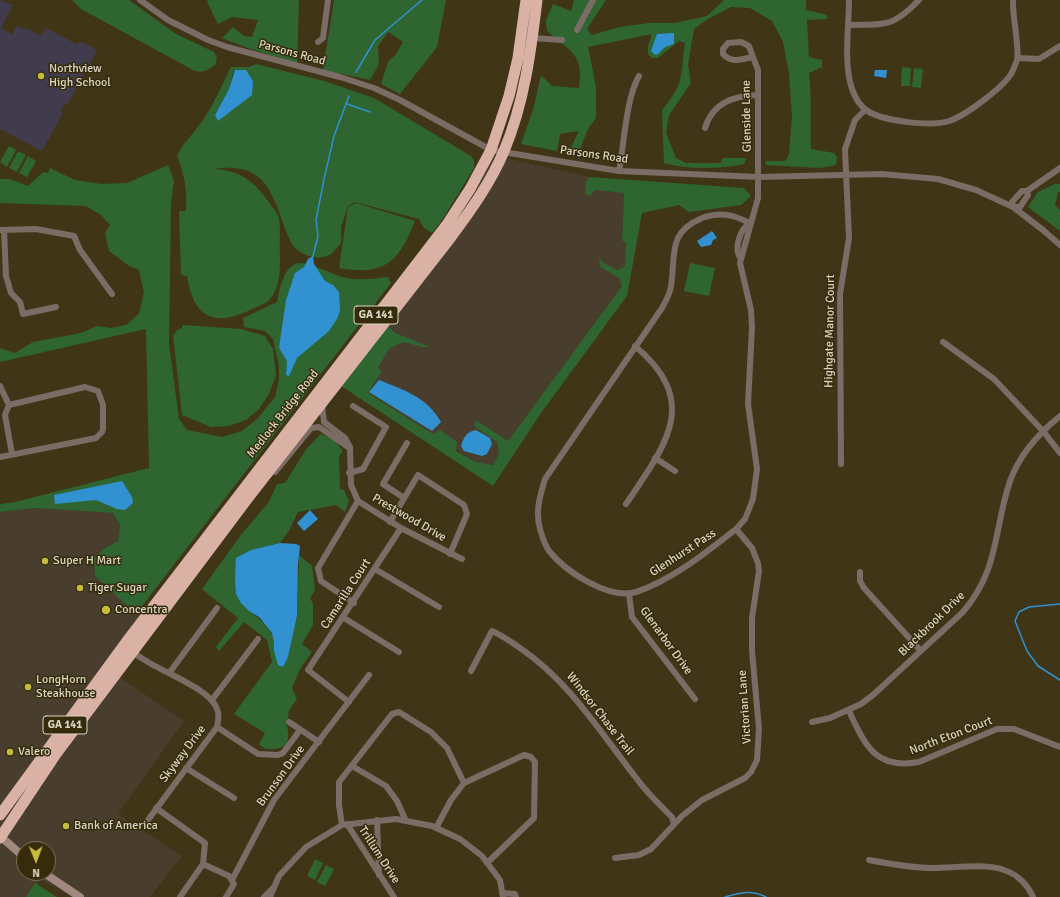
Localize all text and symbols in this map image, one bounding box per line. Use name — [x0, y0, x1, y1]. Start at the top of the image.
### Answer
street label: Parsons Road — [257, 37, 327, 69]
place label: Northview High School — [49, 62, 111, 90]
marker: Northview High School — [36, 71, 46, 81]
street label: Glenside Lane — [739, 80, 755, 152]
street label: Parsons Road — [559, 143, 629, 167]
street label: Highgate Manor Court — [822, 274, 838, 388]
road number: GA 141 — [354, 306, 398, 324]
street label: Medlock Bridge Road — [244, 367, 322, 461]
street label: Prestwood Drive — [369, 491, 449, 545]
street label: Glenhurst Pass — [647, 526, 719, 580]
place label: Super H Mart — [53, 554, 121, 568]
marker: Super H Mart — [40, 556, 50, 566]
street label: Camarilla Court — [318, 556, 374, 632]
place label: Tiger Sugar — [88, 581, 147, 595]
marker: Tiger Sugar — [75, 583, 85, 593]
street label: Blackbrook Drive — [896, 589, 968, 659]
place label: Concentra — [115, 603, 168, 617]
marker: Concentra — [100, 604, 112, 616]
street label: Glenarbor Drive — [636, 604, 696, 678]
street label: Windsor Chase Trail — [563, 670, 637, 758]
street label: Victorian Lane — [735, 670, 755, 744]
place label: LongHorn Steakhouse — [36, 673, 95, 701]
marker: LongHorn Steakhouse — [23, 682, 33, 692]
street label: North Eton Court — [908, 714, 994, 758]
road number: GA 141 — [43, 716, 87, 734]
street label: Skyway Drive — [157, 723, 209, 785]
street label: Brunson Drive — [254, 743, 308, 809]
place label: Valero — [18, 745, 50, 759]
marker: Valero — [5, 747, 15, 757]
place label: Bank of America — [74, 819, 158, 833]
marker: Bank of America — [61, 821, 71, 831]
street label: Trillum Drive — [355, 824, 403, 886]
north arrow — [16, 841, 56, 881]
text: N — [32, 866, 40, 879]

